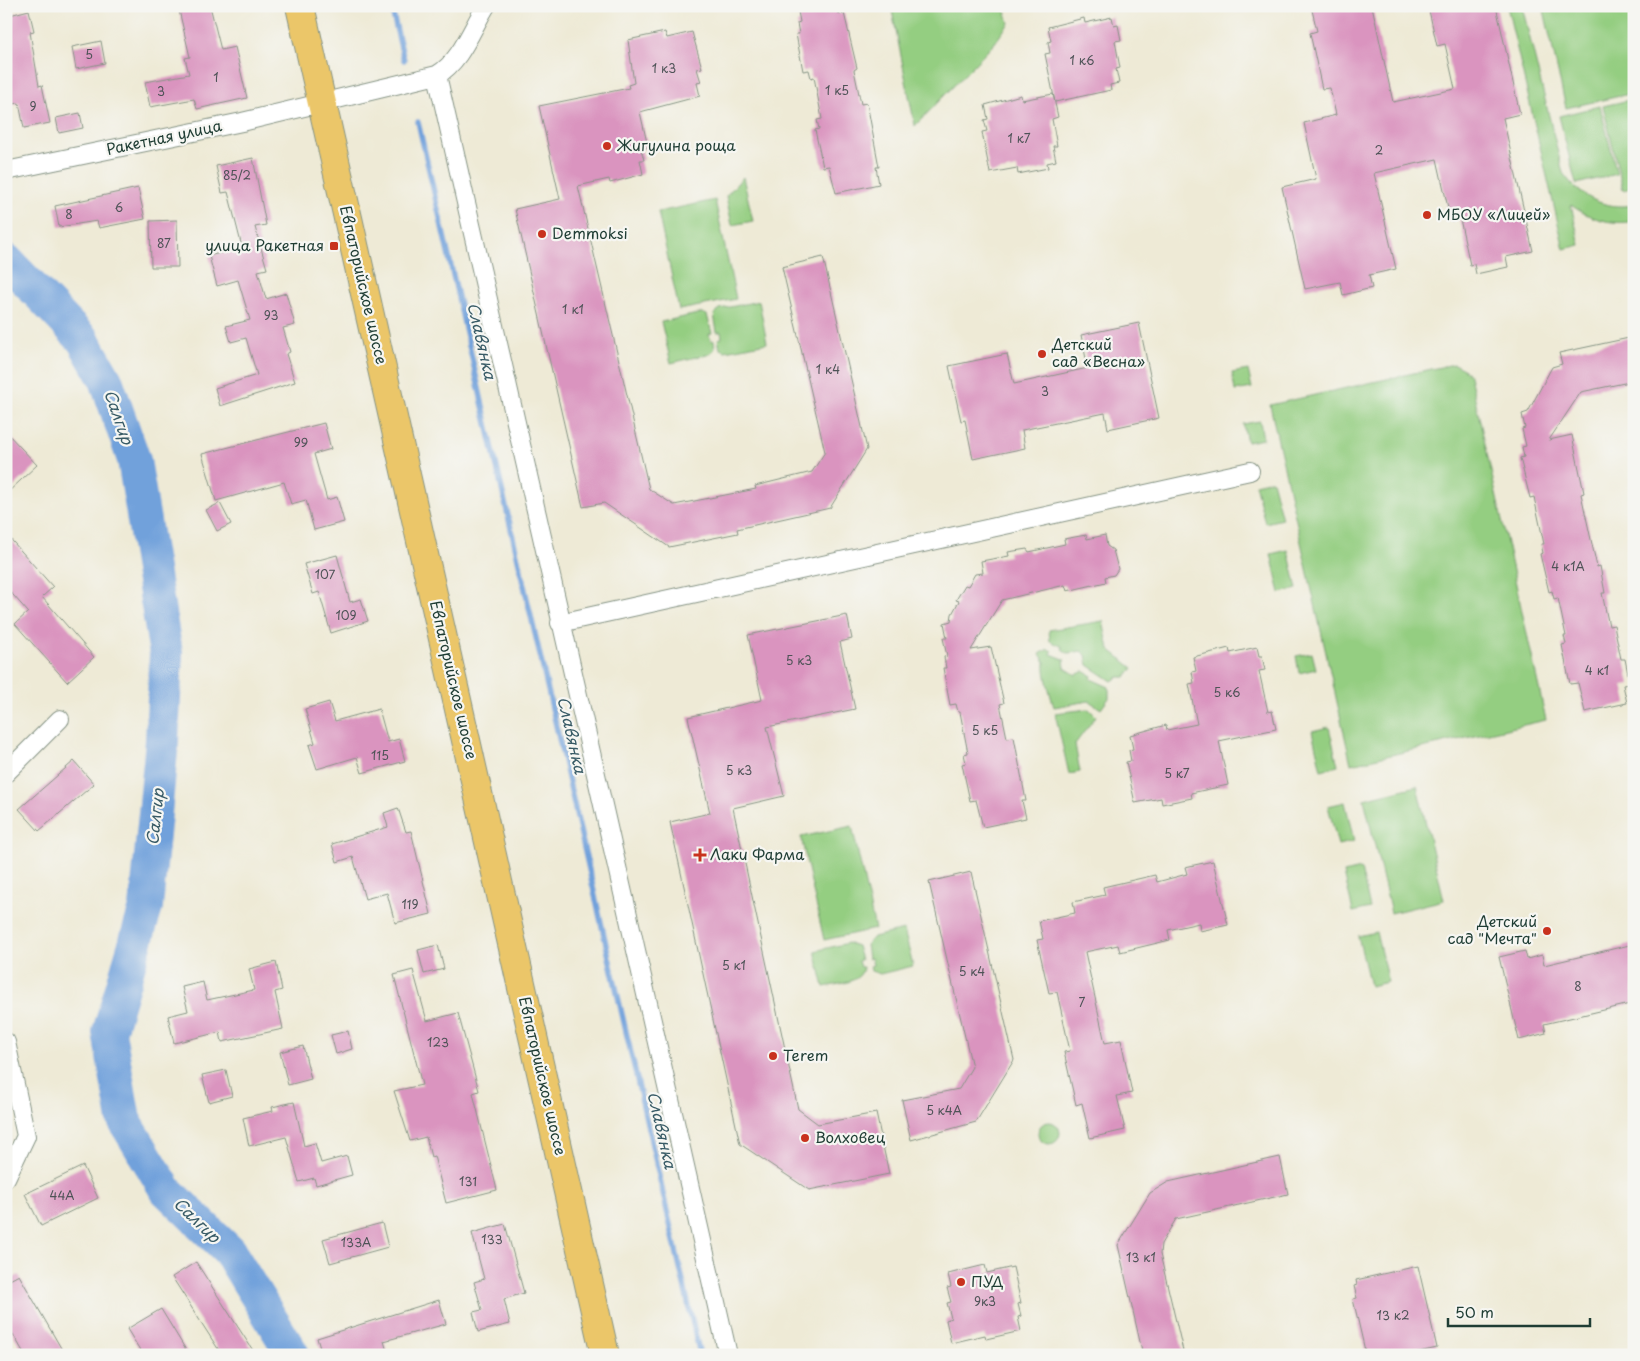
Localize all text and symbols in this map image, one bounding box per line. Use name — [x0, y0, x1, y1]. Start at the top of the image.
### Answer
house number: 5 — [85, 45, 93, 63]
house number: 1 к6 — [1070, 51, 1094, 69]
house number: 1 к3 — [652, 59, 676, 77]
house number: 1 — [213, 68, 219, 86]
house number: 1 к5 — [825, 81, 849, 99]
house number: 3 — [157, 82, 165, 100]
house number: 9 — [29, 97, 37, 115]
street label: Ракетная улица — [104, 113, 224, 160]
house number: 1 к7 — [1007, 129, 1031, 147]
place label: Жигулина роща — [616, 133, 736, 156]
marker: Жигулина роща — [601, 140, 613, 152]
house number: 2 — [1375, 141, 1383, 159]
house number: 85/2 — [223, 166, 251, 184]
house number: 6 — [115, 198, 123, 216]
place label: МБОУ «Лицей» — [1437, 202, 1551, 225]
street label: Евпаторийское шоссе — [335, 203, 394, 367]
house number: 8 — [65, 205, 73, 223]
marker: МБОУ «Лицей» — [1421, 209, 1433, 221]
place label: Demmoksi — [552, 221, 628, 244]
marker: Demmoksi — [536, 228, 548, 240]
place label: улица Ракетная — [205, 233, 324, 256]
house number: 87 — [157, 234, 171, 252]
marker: улица Ракетная — [328, 240, 340, 252]
water label: Славянка — [462, 300, 504, 383]
house number: 1 к1 — [562, 300, 584, 318]
house number: 93 — [264, 306, 278, 324]
place label: Детский сад «Весна» — [1051, 332, 1146, 372]
marker: Детский сад «Весна» — [1036, 348, 1048, 360]
house number: 1 к4 — [816, 360, 840, 378]
house number: 3 — [1041, 382, 1049, 400]
water label: Салгир — [99, 386, 141, 449]
house number: 99 — [294, 433, 308, 451]
house number: 4 к1А — [1551, 557, 1585, 575]
house number: 107 — [315, 565, 336, 583]
street label: Евпаторийское шоссе — [425, 598, 484, 762]
house number: 109 — [335, 606, 357, 624]
house number: 5 к3 — [786, 651, 812, 669]
house number: 4 к1 — [1585, 661, 1609, 679]
house number: 5 к6 — [1214, 683, 1240, 701]
water label: Славянка — [552, 694, 594, 777]
house number: 5 к5 — [972, 721, 998, 739]
house number: 115 — [371, 746, 389, 764]
house number: 5 к3 — [726, 761, 752, 779]
house number: 5 к7 — [1164, 764, 1190, 782]
water label: Салгир — [139, 786, 169, 846]
place label: Лаки Фарма — [710, 842, 805, 865]
marker: Лаки Фарма — [694, 849, 706, 861]
house number: 119 — [401, 895, 419, 913]
place label: Детский сад "Мечта" — [1447, 909, 1537, 949]
marker: Детский сад "Мечта" — [1541, 925, 1553, 937]
house number: 5 к1 — [722, 956, 746, 974]
house number: 5 к4 — [959, 962, 985, 980]
house number: 8 — [1574, 977, 1582, 995]
house number: 7 — [1079, 993, 1086, 1011]
street label: Евпаторийское шоссе — [514, 994, 573, 1158]
house number: 123 — [427, 1033, 449, 1051]
place label: Terem — [783, 1043, 828, 1066]
marker: Terem — [767, 1050, 779, 1062]
water label: Славянка — [642, 1089, 684, 1172]
house number: 5 к4А — [926, 1101, 962, 1119]
place label: Волховец — [815, 1125, 886, 1148]
marker: Волховец — [799, 1132, 811, 1144]
house number: 131 — [459, 1172, 477, 1190]
house number: 44А — [49, 1186, 75, 1204]
water label: Салгир — [169, 1191, 227, 1249]
house number: 133 — [481, 1230, 503, 1248]
house number: 133А — [341, 1233, 371, 1251]
house number: 13 к1 — [1126, 1248, 1156, 1266]
place label: ПУД — [971, 1269, 1004, 1292]
marker: ПУД — [955, 1276, 967, 1288]
house number: 9к3 — [974, 1292, 996, 1310]
scale bar — [1448, 1296, 1590, 1328]
text: 50 m — [1455, 1300, 1494, 1323]
house number: 13 к2 — [1377, 1306, 1409, 1324]

